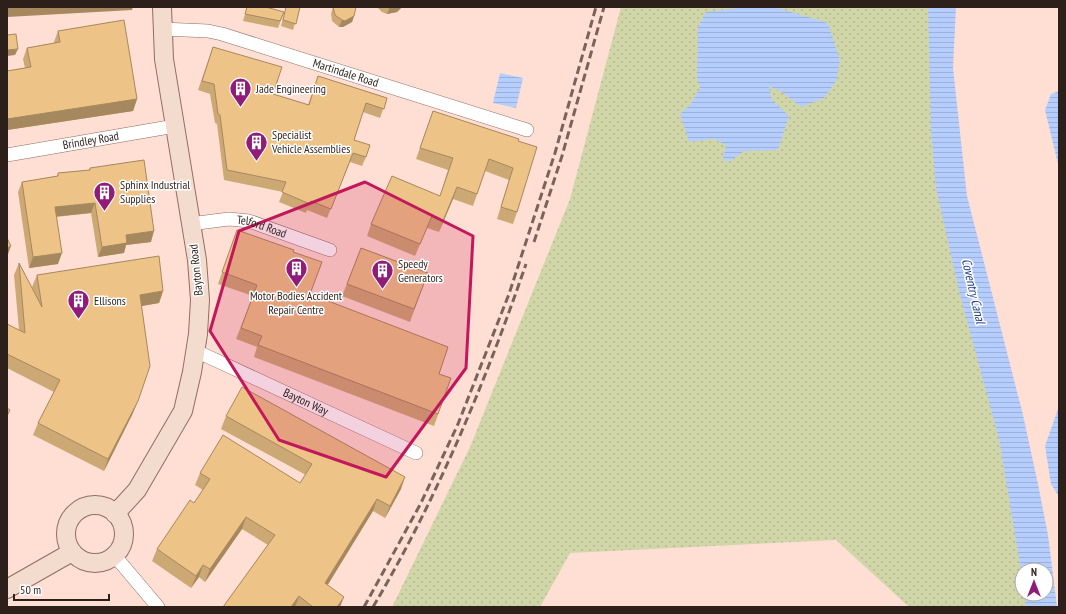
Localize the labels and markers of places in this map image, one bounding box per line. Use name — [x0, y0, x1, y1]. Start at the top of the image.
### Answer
building icon: Jade Engineering — [227, 76, 253, 109]
place label: Jade Engineering — [255, 81, 326, 96]
place label: Specialist Vehicle Assemblies — [271, 127, 350, 156]
building icon: Specialist Vehicle Assemblies — [244, 129, 270, 162]
place label: Sphinx Industrial Supplies — [120, 177, 190, 206]
building icon: Sphinx Industrial Supplies — [91, 179, 117, 212]
building icon: Motor Bodies Accident Repair Centre — [283, 256, 309, 289]
place label: Speedy Generators — [398, 256, 443, 285]
building icon: Speedy Generators — [370, 258, 396, 291]
building icon: Ellisons — [65, 288, 91, 321]
place label: Motor Bodies Accident Repair Centre — [250, 288, 343, 317]
place label: Ellisons — [94, 293, 126, 308]

